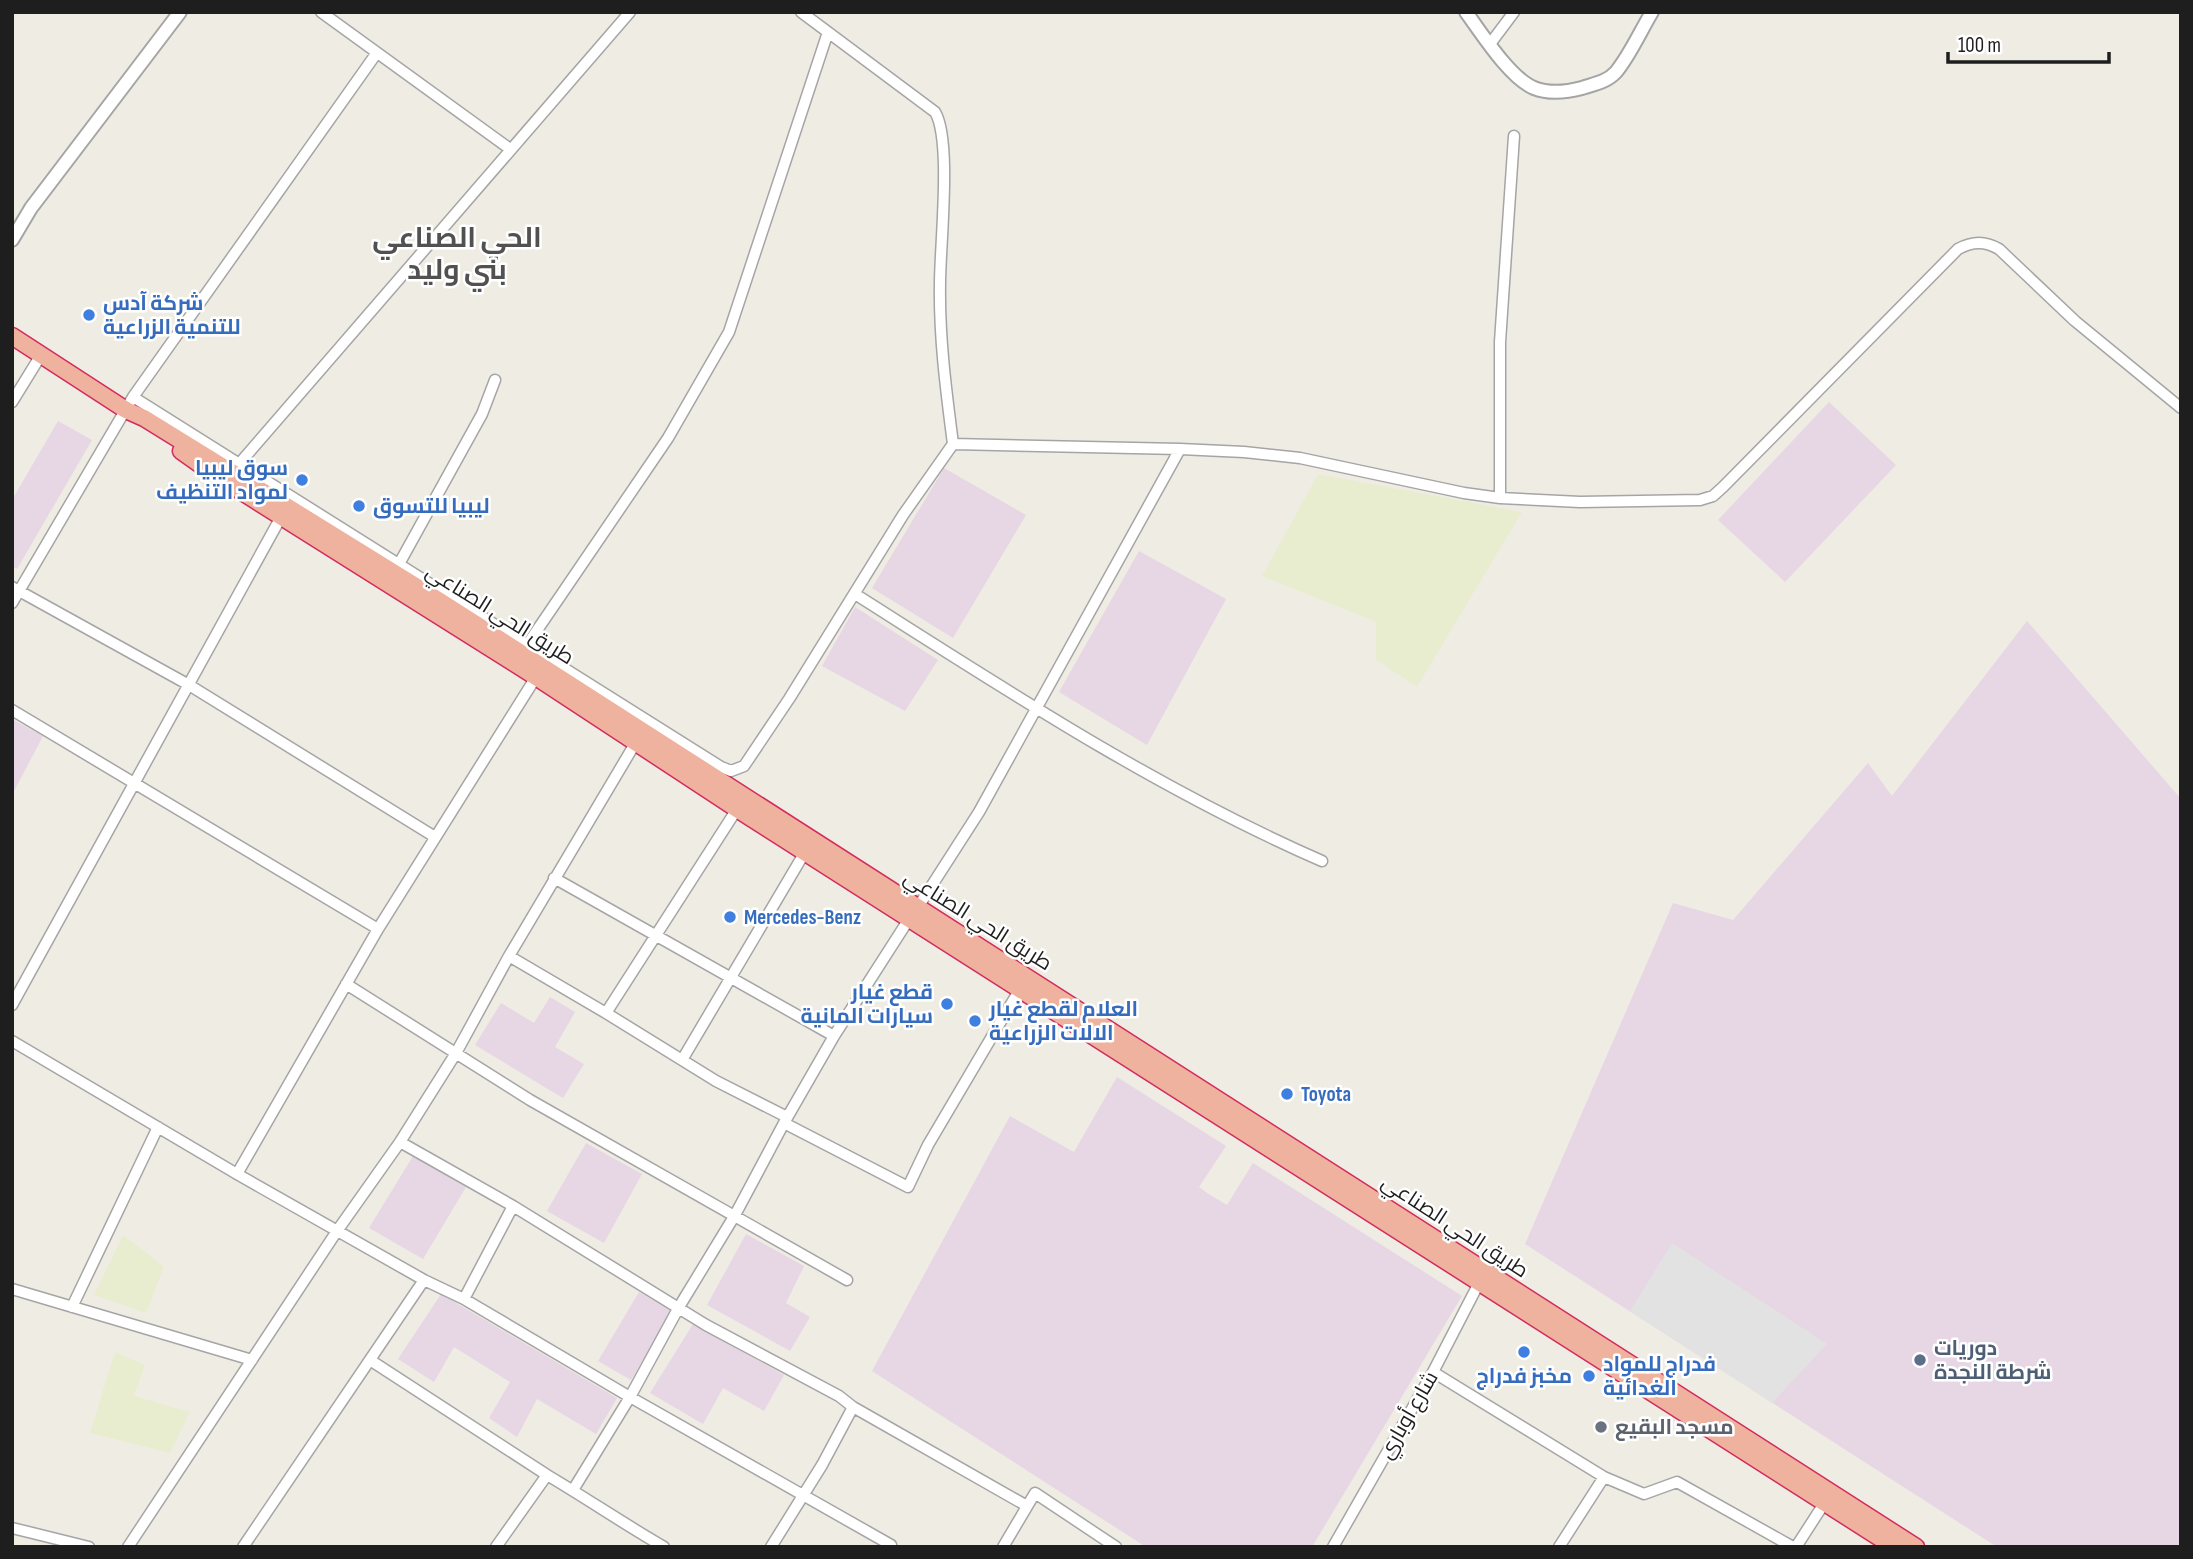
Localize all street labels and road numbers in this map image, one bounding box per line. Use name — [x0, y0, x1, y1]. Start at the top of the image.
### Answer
street label: طريق الحي الصناعي — [419, 559, 578, 673]
street label: طريق الحي الصناعي — [897, 865, 1056, 979]
street label: طريق الحي الصناعي — [1375, 1170, 1533, 1286]
street label: شارع أوباري — [1372, 1366, 1446, 1465]

